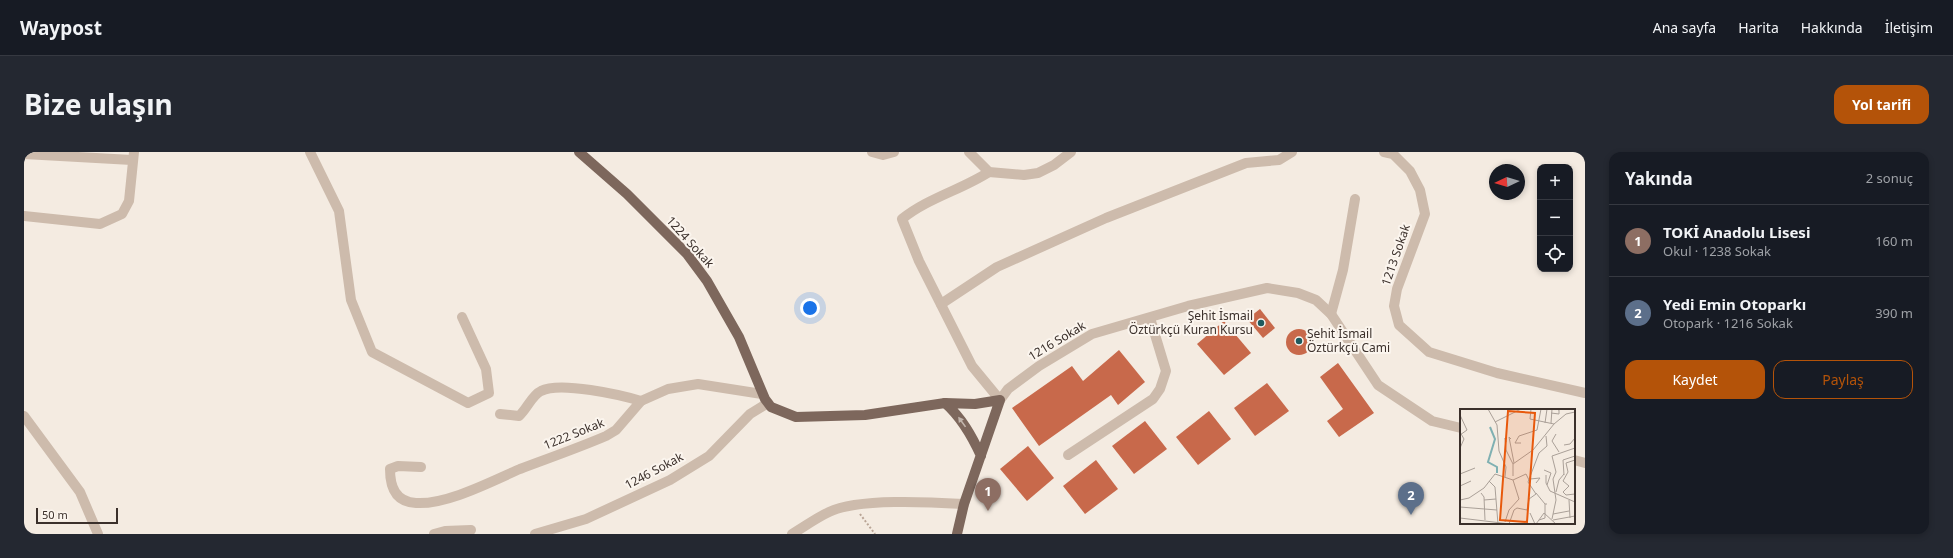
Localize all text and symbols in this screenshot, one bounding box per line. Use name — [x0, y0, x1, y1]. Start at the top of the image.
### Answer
text: Waypost — [20, 15, 102, 41]
text: Ana sayfa — [1653, 18, 1716, 37]
text: Harita — [1738, 18, 1779, 37]
text: Hakkında — [1801, 18, 1863, 37]
text: İletişim — [1885, 18, 1933, 37]
text: Bize ulaşın — [24, 85, 173, 123]
button: Yol tarifi — [1834, 85, 1929, 124]
north arrow — [1489, 164, 1525, 200]
map controls — [1537, 164, 1573, 272]
button: + — [1537, 164, 1573, 200]
text: Yakında — [1625, 167, 1693, 190]
text: 2 sonuç — [1866, 169, 1913, 187]
button: − — [1537, 200, 1573, 236]
street label: 1224 Sokak — [663, 212, 718, 272]
street label: 1213 Sokak — [1377, 221, 1414, 288]
text: TOKİ Anadolu Lisesi — [1663, 222, 1810, 242]
text: 1 — [1634, 232, 1642, 250]
text: 160 m — [1875, 232, 1913, 250]
button: locate — [1537, 236, 1573, 272]
text: Okul · 1238 Sokak — [1663, 242, 1771, 260]
text: Yedi Emin Otoparkı — [1663, 294, 1806, 314]
your location — [800, 298, 820, 318]
text: 2 — [1634, 304, 1642, 322]
text: 390 m — [1875, 304, 1913, 322]
place label: Şehit İsmail Öztürkçü Kuran Kursu — [1129, 307, 1253, 338]
text: Otopark · 1216 Sokak — [1663, 314, 1793, 332]
street label: 1216 Sokak — [1025, 317, 1089, 364]
marker: Şehit İsmail Öztürkçü Kuran Kursu — [1256, 318, 1266, 328]
place label: Şehit İsmail Öztürkçü Cami — [1307, 325, 1390, 356]
marker: Şehit İsmail Öztürkçü Cami — [1294, 336, 1304, 346]
button: Kaydet — [1625, 360, 1765, 399]
button: Paylaş — [1773, 360, 1913, 399]
inset map — [1460, 409, 1575, 524]
street label: 1222 Sokak — [541, 413, 607, 453]
one-way arrow — [958, 417, 967, 428]
street label: 1246 Sokak — [622, 448, 687, 493]
pin: 1 — [975, 478, 1001, 511]
pin: 2 — [1398, 482, 1424, 515]
scale bar — [36, 506, 118, 525]
text: 50 m — [42, 507, 68, 522]

